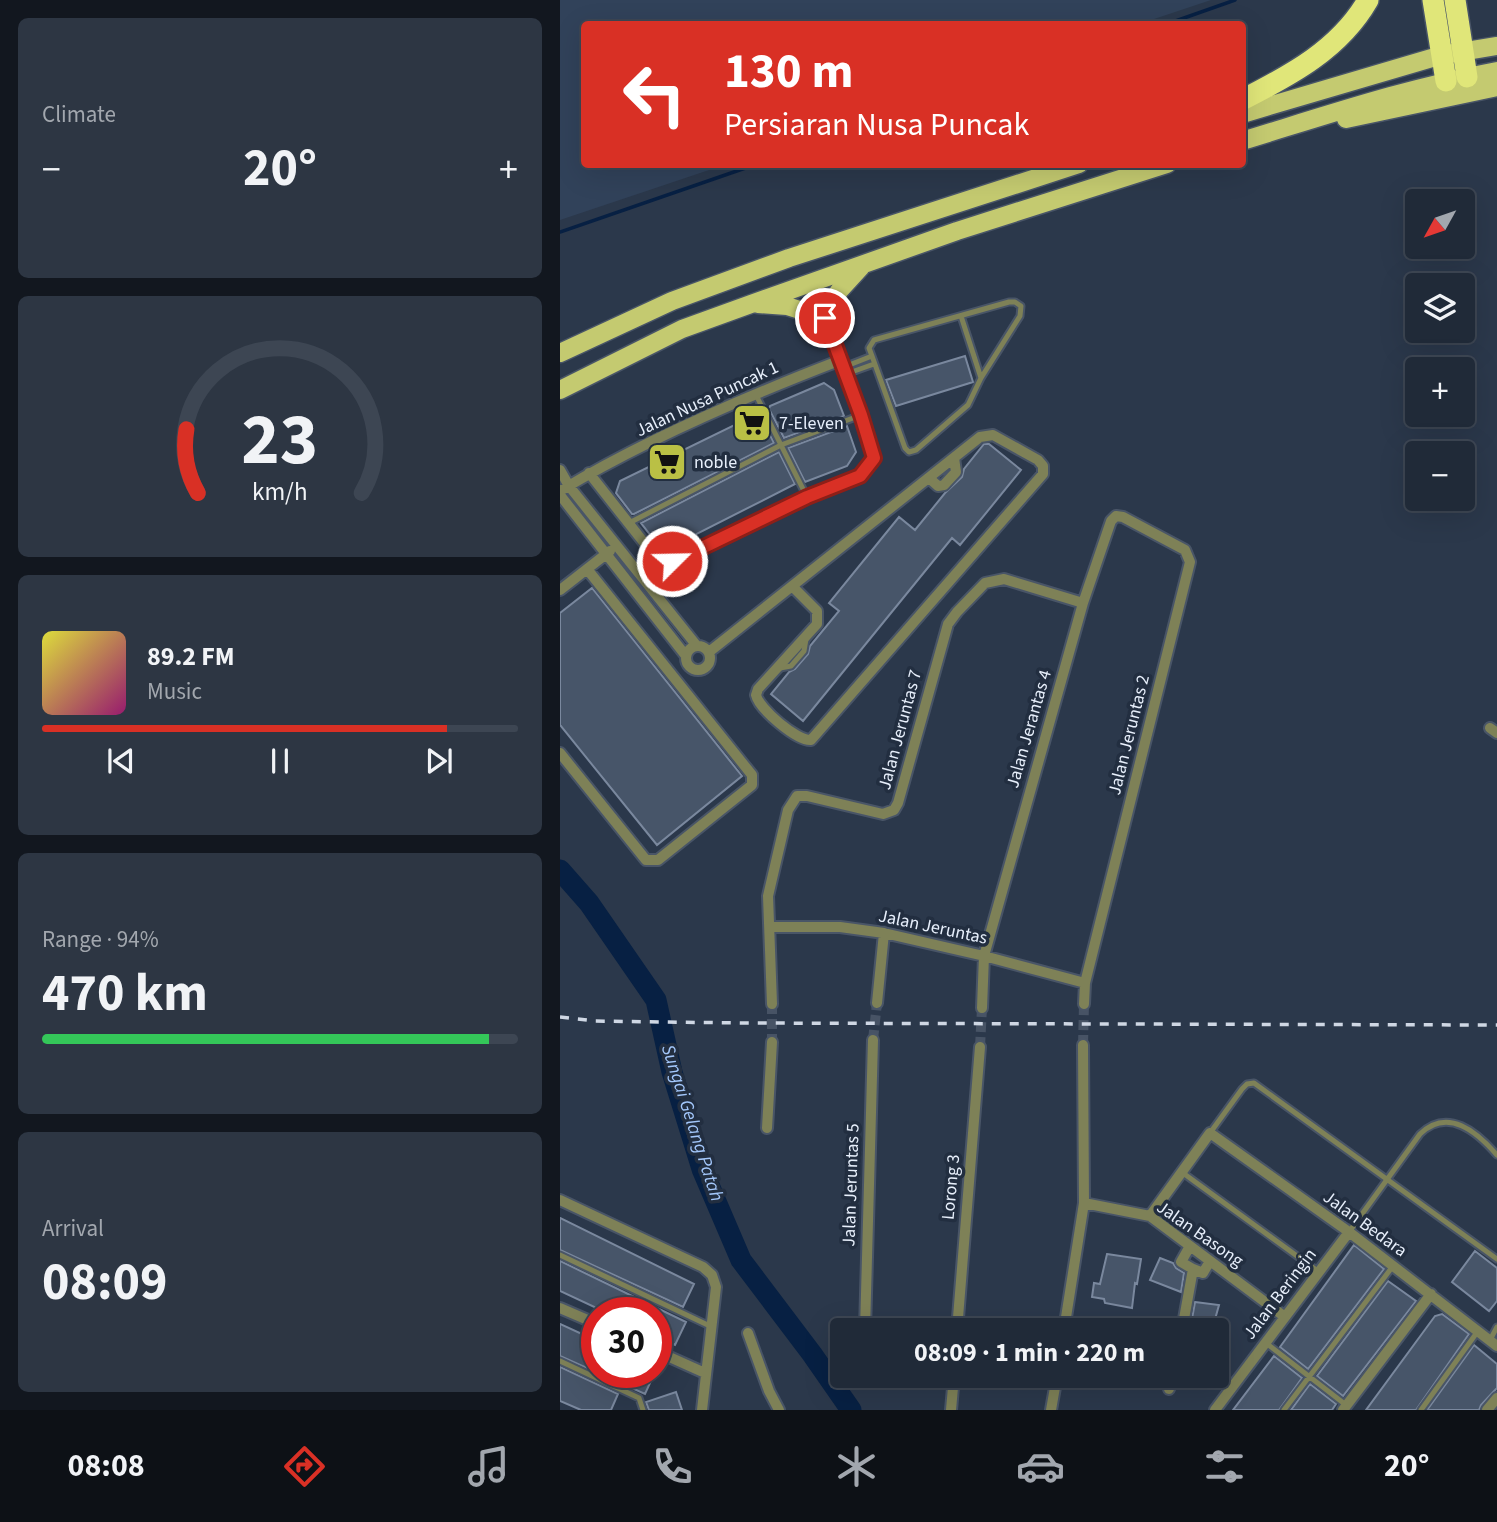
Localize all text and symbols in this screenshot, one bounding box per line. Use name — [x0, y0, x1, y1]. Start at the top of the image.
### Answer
text: 130 m — [724, 37, 853, 107]
icon: left — [609, 49, 700, 140]
text: Climate — [42, 98, 116, 131]
text: Persiaran Nusa Puncak — [724, 102, 1029, 148]
text: 20° — [243, 132, 317, 206]
text: − — [42, 143, 61, 197]
text: + — [499, 143, 518, 197]
north arrow — [1405, 189, 1475, 259]
map controls — [1405, 189, 1475, 511]
button: layers — [1405, 273, 1475, 343]
pin — [795, 288, 855, 348]
icon: arrive — [806, 299, 844, 337]
street label: Jalan Nusa Puncak 1 — [632, 355, 782, 443]
button: + — [1405, 357, 1475, 427]
text: 23 — [242, 388, 318, 492]
supermarket icon: 7-Eleven — [731, 402, 773, 444]
place label: 7-Eleven — [779, 411, 844, 436]
supermarket icon: noble — [646, 441, 688, 483]
button: − — [1405, 441, 1475, 511]
place label: noble — [694, 450, 737, 475]
text: km/h — [252, 473, 308, 509]
position arrow — [635, 524, 709, 598]
text: 89.2 FM — [147, 638, 235, 675]
street label: Jalan Jeruntas 7 — [872, 667, 928, 793]
street label: Jalan Jerantas 4 — [1000, 667, 1058, 791]
street label: Jalan Jeruntas 2 — [1102, 672, 1156, 798]
text: Music — [147, 675, 202, 708]
icon: previous — [102, 742, 140, 780]
icon: pause — [261, 742, 299, 780]
icon: next — [420, 742, 458, 780]
street label: Jalan Jeruntas — [876, 903, 990, 951]
text: Range · 94% — [42, 923, 159, 956]
text: 470 km — [42, 957, 208, 1031]
water label: Sungai Gelang Patah — [654, 1041, 730, 1205]
street label: Jalan Jeruntas 5 — [836, 1123, 866, 1247]
street label: Lorong 3 — [936, 1153, 966, 1221]
street label: Jalan Bedara — [1318, 1185, 1412, 1263]
street label: Jalan Basong — [1152, 1195, 1248, 1273]
text: Arrival — [42, 1212, 104, 1245]
street label: Jalan Beringin — [1237, 1243, 1323, 1345]
text: 08:09 — [42, 1246, 167, 1320]
speed limit sign: 30 — [581, 1297, 672, 1388]
text: 08:09 · 1 min · 220 m — [914, 1334, 1145, 1371]
icon: directions — [280, 1442, 329, 1491]
icon: music — [464, 1442, 513, 1491]
icon: phone — [648, 1442, 697, 1491]
icon: climate — [832, 1442, 881, 1491]
icon: car — [1016, 1442, 1065, 1491]
icon: filters — [1200, 1442, 1249, 1491]
text: 08:08 — [68, 1443, 145, 1489]
text: 20° — [1384, 1443, 1429, 1489]

